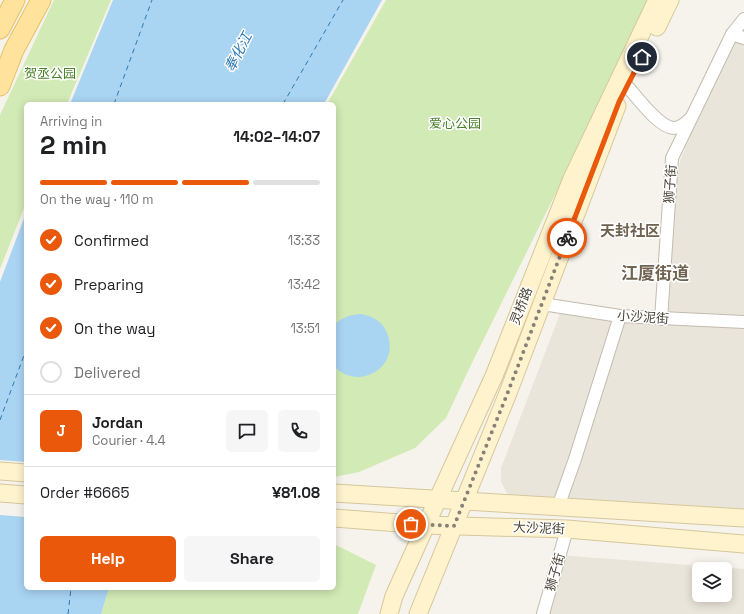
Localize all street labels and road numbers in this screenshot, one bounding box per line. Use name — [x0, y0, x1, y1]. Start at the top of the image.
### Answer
street label: 狮子街 — [660, 164, 680, 204]
street label: 灵桥路 — [506, 285, 536, 327]
street label: 小沙泥街 — [616, 307, 670, 327]
street label: 大沙泥街 — [513, 519, 565, 537]
street label: 狮子街 — [541, 551, 569, 593]

